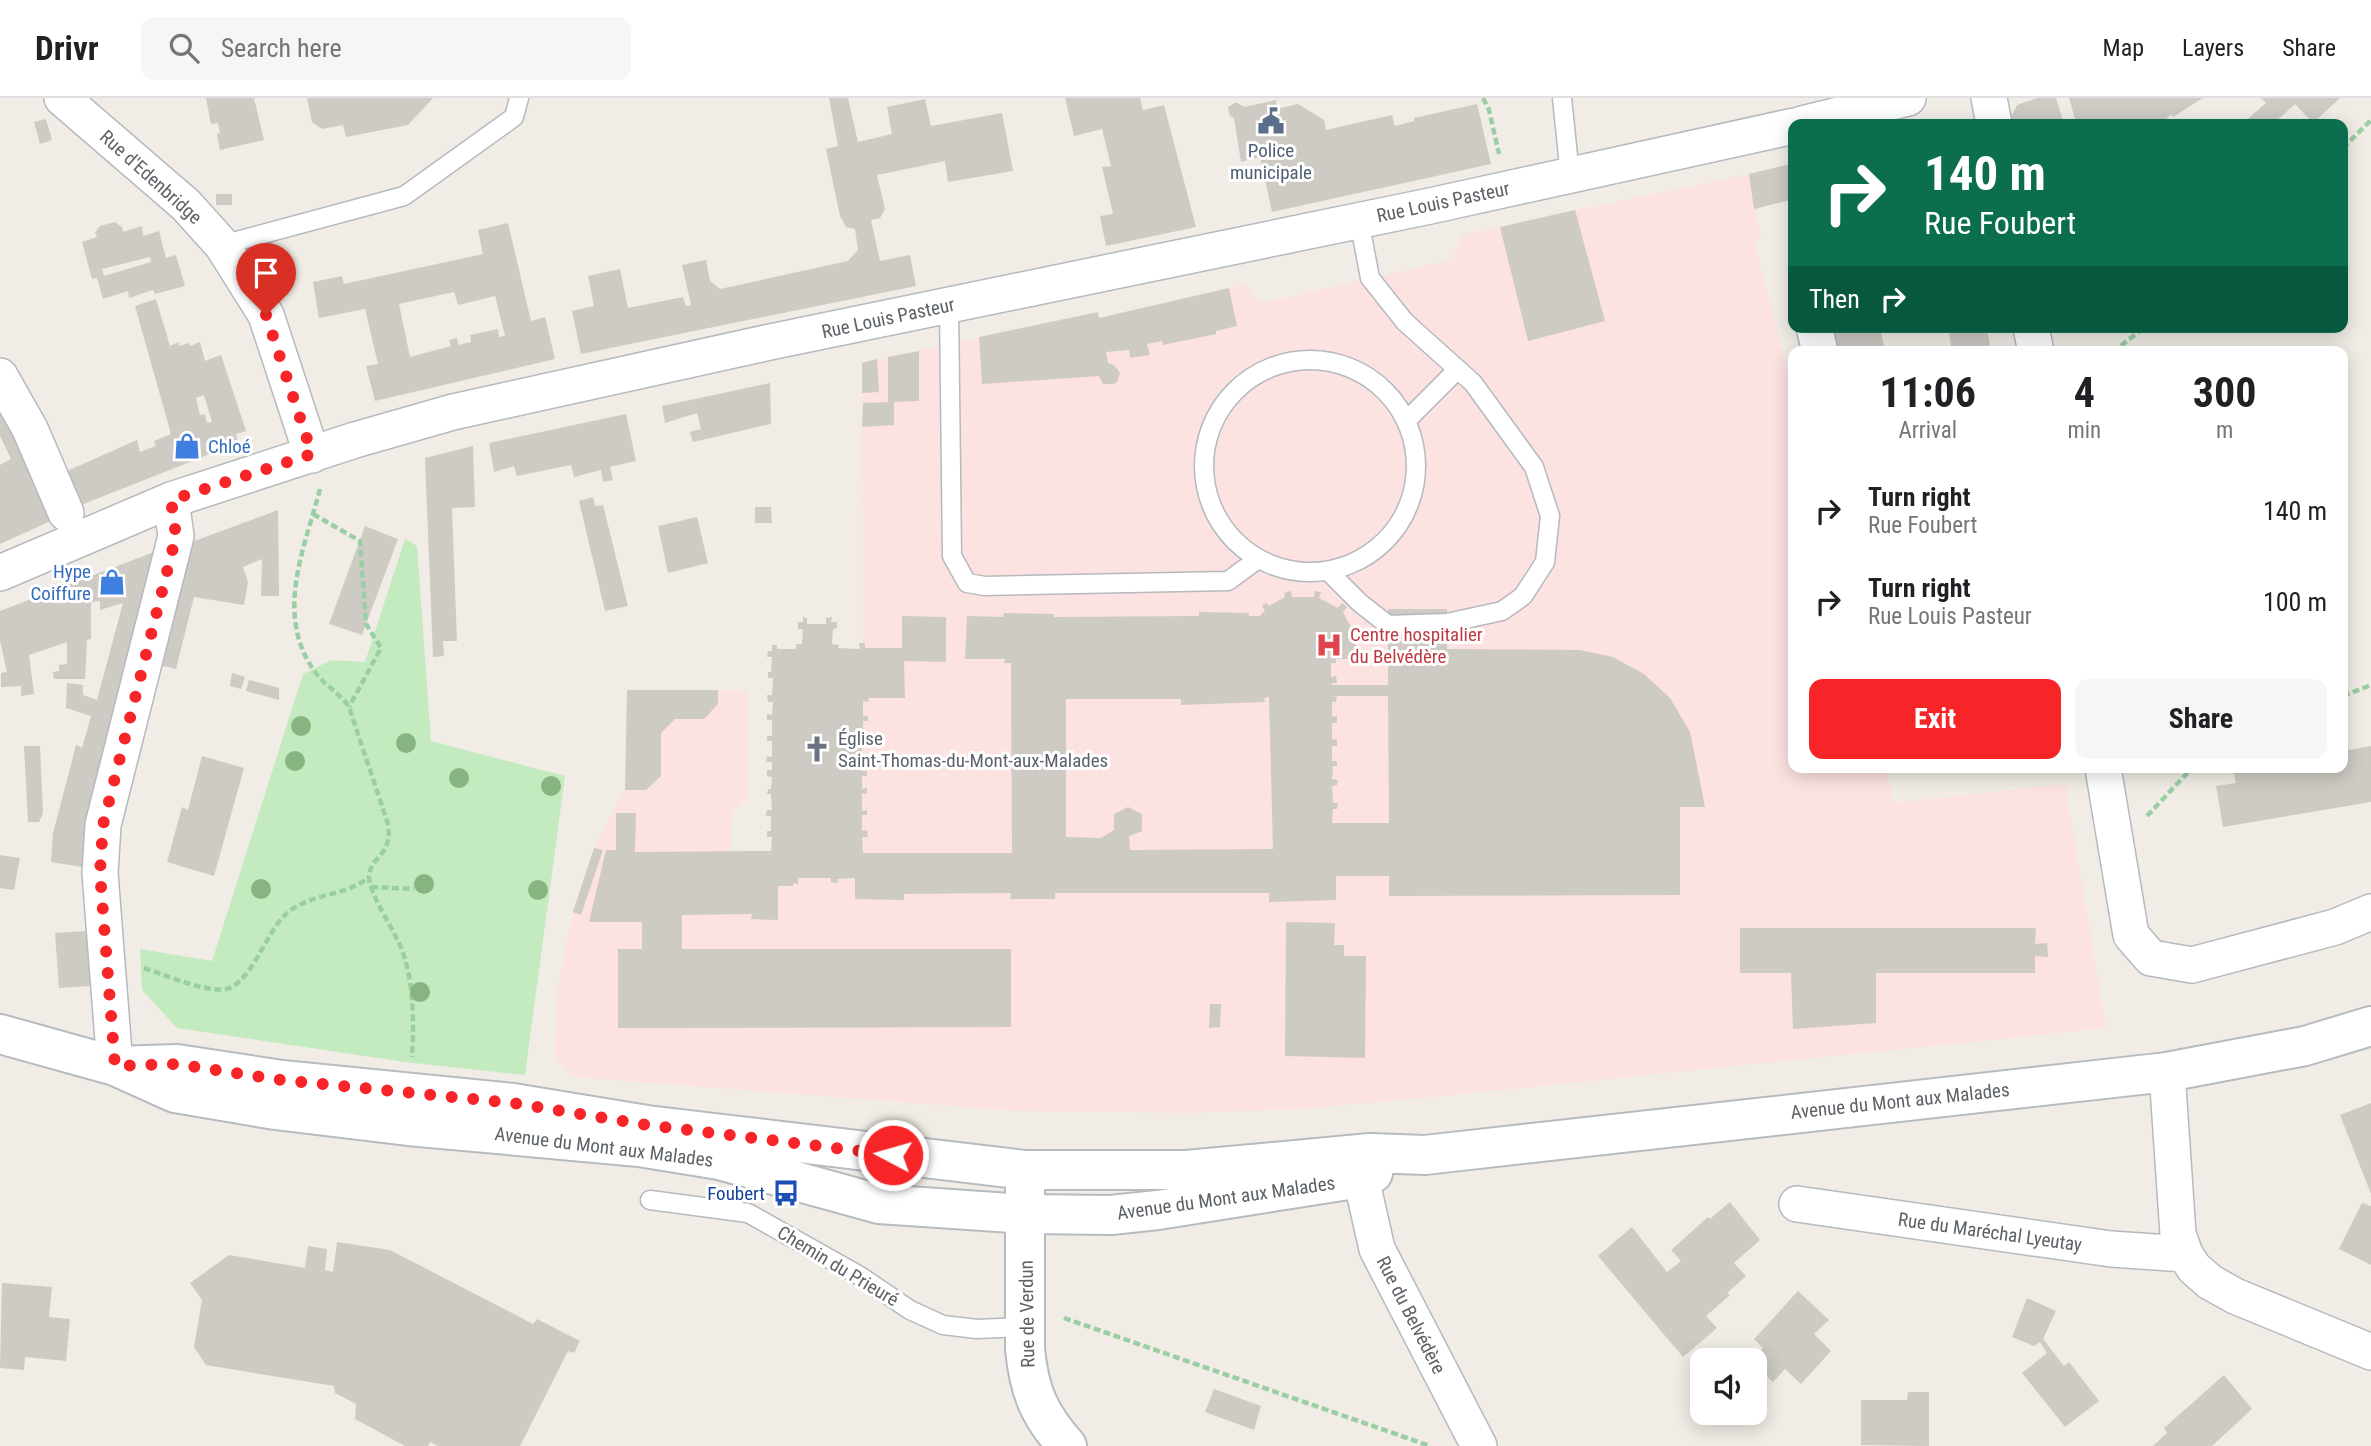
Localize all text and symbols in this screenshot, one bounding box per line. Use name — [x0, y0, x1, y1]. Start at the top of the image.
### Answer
search box — [141, 17, 631, 80]
text: Drivr — [35, 29, 99, 68]
icon: search — [165, 29, 203, 67]
text: Search here — [221, 33, 342, 63]
text: Map — [2103, 34, 2144, 62]
text: Layers — [2182, 34, 2244, 62]
text: Share — [2282, 34, 2336, 62]
public building icon: Police municipale — [1256, 106, 1286, 136]
street label: Rue d'Edenbridge — [95, 125, 207, 229]
place label: Police municipale — [1230, 139, 1312, 184]
text: 140 m — [1924, 145, 2046, 202]
icon: right — [1809, 147, 1900, 238]
street label: Rue Louis Pasteur — [1374, 177, 1512, 227]
text: Rue Foubert — [1924, 204, 2076, 242]
pin — [236, 243, 296, 315]
icon: arrive — [247, 254, 285, 292]
icon: right — [1874, 280, 1912, 318]
text: Then — [1809, 284, 1860, 314]
street label: Rue Louis Pasteur — [819, 293, 957, 343]
text: 11:06 — [1880, 368, 1976, 417]
text: 4 — [2074, 368, 2095, 417]
text: 300 — [2193, 368, 2256, 417]
text: Arrival — [1898, 417, 1957, 444]
text: min — [2067, 417, 2101, 444]
text: m — [2216, 417, 2233, 444]
shop icon: Chloé — [172, 431, 202, 461]
place label: Chloé — [208, 435, 251, 458]
text: Turn right — [1868, 482, 1970, 512]
icon: right — [1809, 492, 1847, 530]
text: 140 m — [2263, 496, 2327, 526]
text: Rue Foubert — [1868, 512, 1977, 539]
place label: Hype Coiffure — [31, 560, 91, 605]
shop icon: Hype Coiffure — [97, 567, 127, 597]
text: Turn right — [1868, 573, 1970, 603]
icon: right — [1809, 583, 1847, 621]
text: 100 m — [2263, 587, 2327, 617]
text: Rue Louis Pasteur — [1868, 603, 2032, 630]
place label: Centre hospitalier du Belvédère — [1350, 623, 1483, 668]
hospital icon: Centre hospitalier du Belvédère — [1314, 630, 1344, 660]
button: Exit — [1809, 679, 2061, 759]
button: Share — [2075, 679, 2327, 759]
place label: Église Saint-Thomas-du-Mont-aux-Malades — [838, 727, 1108, 772]
church icon: Église Saint-Thomas-du-Mont-aux-Malades — [802, 734, 832, 764]
street label: Avenue du Mont aux Malades — [1789, 1078, 2011, 1124]
position arrow — [856, 1118, 930, 1192]
street label: Avenue du Mont aux Malades — [493, 1122, 715, 1172]
street label: Avenue du Mont aux Malades — [1115, 1171, 1337, 1225]
bus stop icon: Foubert — [771, 1178, 801, 1208]
place label: Foubert — [707, 1182, 765, 1205]
street label: Rue du Maréchal Lyeutay — [1897, 1208, 2084, 1256]
street label: Chemin du Prieuré — [773, 1221, 903, 1311]
street label: Rue du Belvédère — [1371, 1252, 1451, 1378]
street label: Rue de Verdun — [1015, 1260, 1039, 1368]
map controls — [1690, 1348, 1767, 1425]
button: sound — [1690, 1348, 1767, 1425]

